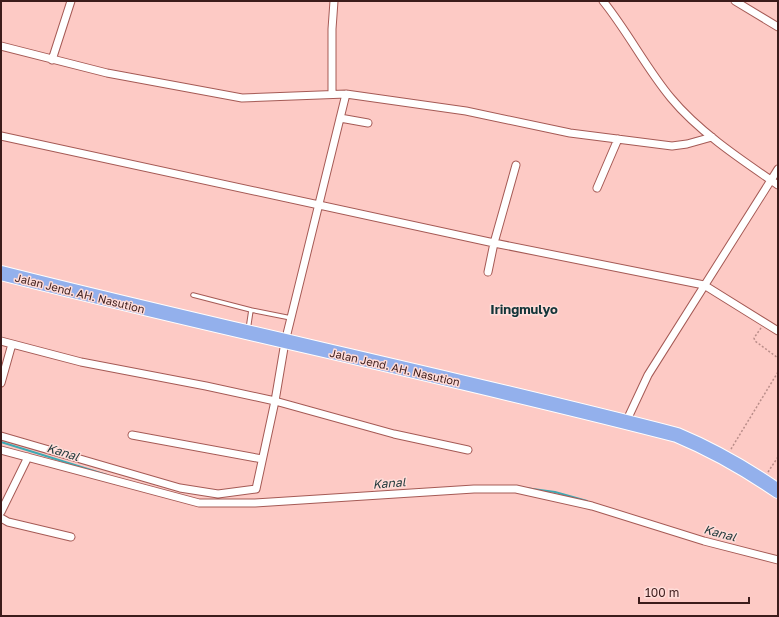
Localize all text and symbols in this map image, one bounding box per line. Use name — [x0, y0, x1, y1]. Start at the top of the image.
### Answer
street label: Jalan Jend. AH. Nasution — [14, 271, 146, 315]
district label: Iringmulyo — [490, 301, 558, 317]
street label: Jalan Jend. AH. Nasution — [329, 346, 461, 388]
water label: Kanal — [45, 440, 82, 464]
water label: Kanal — [372, 474, 407, 492]
water label: Kanal — [702, 521, 739, 545]
scale bar — [639, 579, 749, 605]
text: 100 m — [645, 585, 679, 600]

